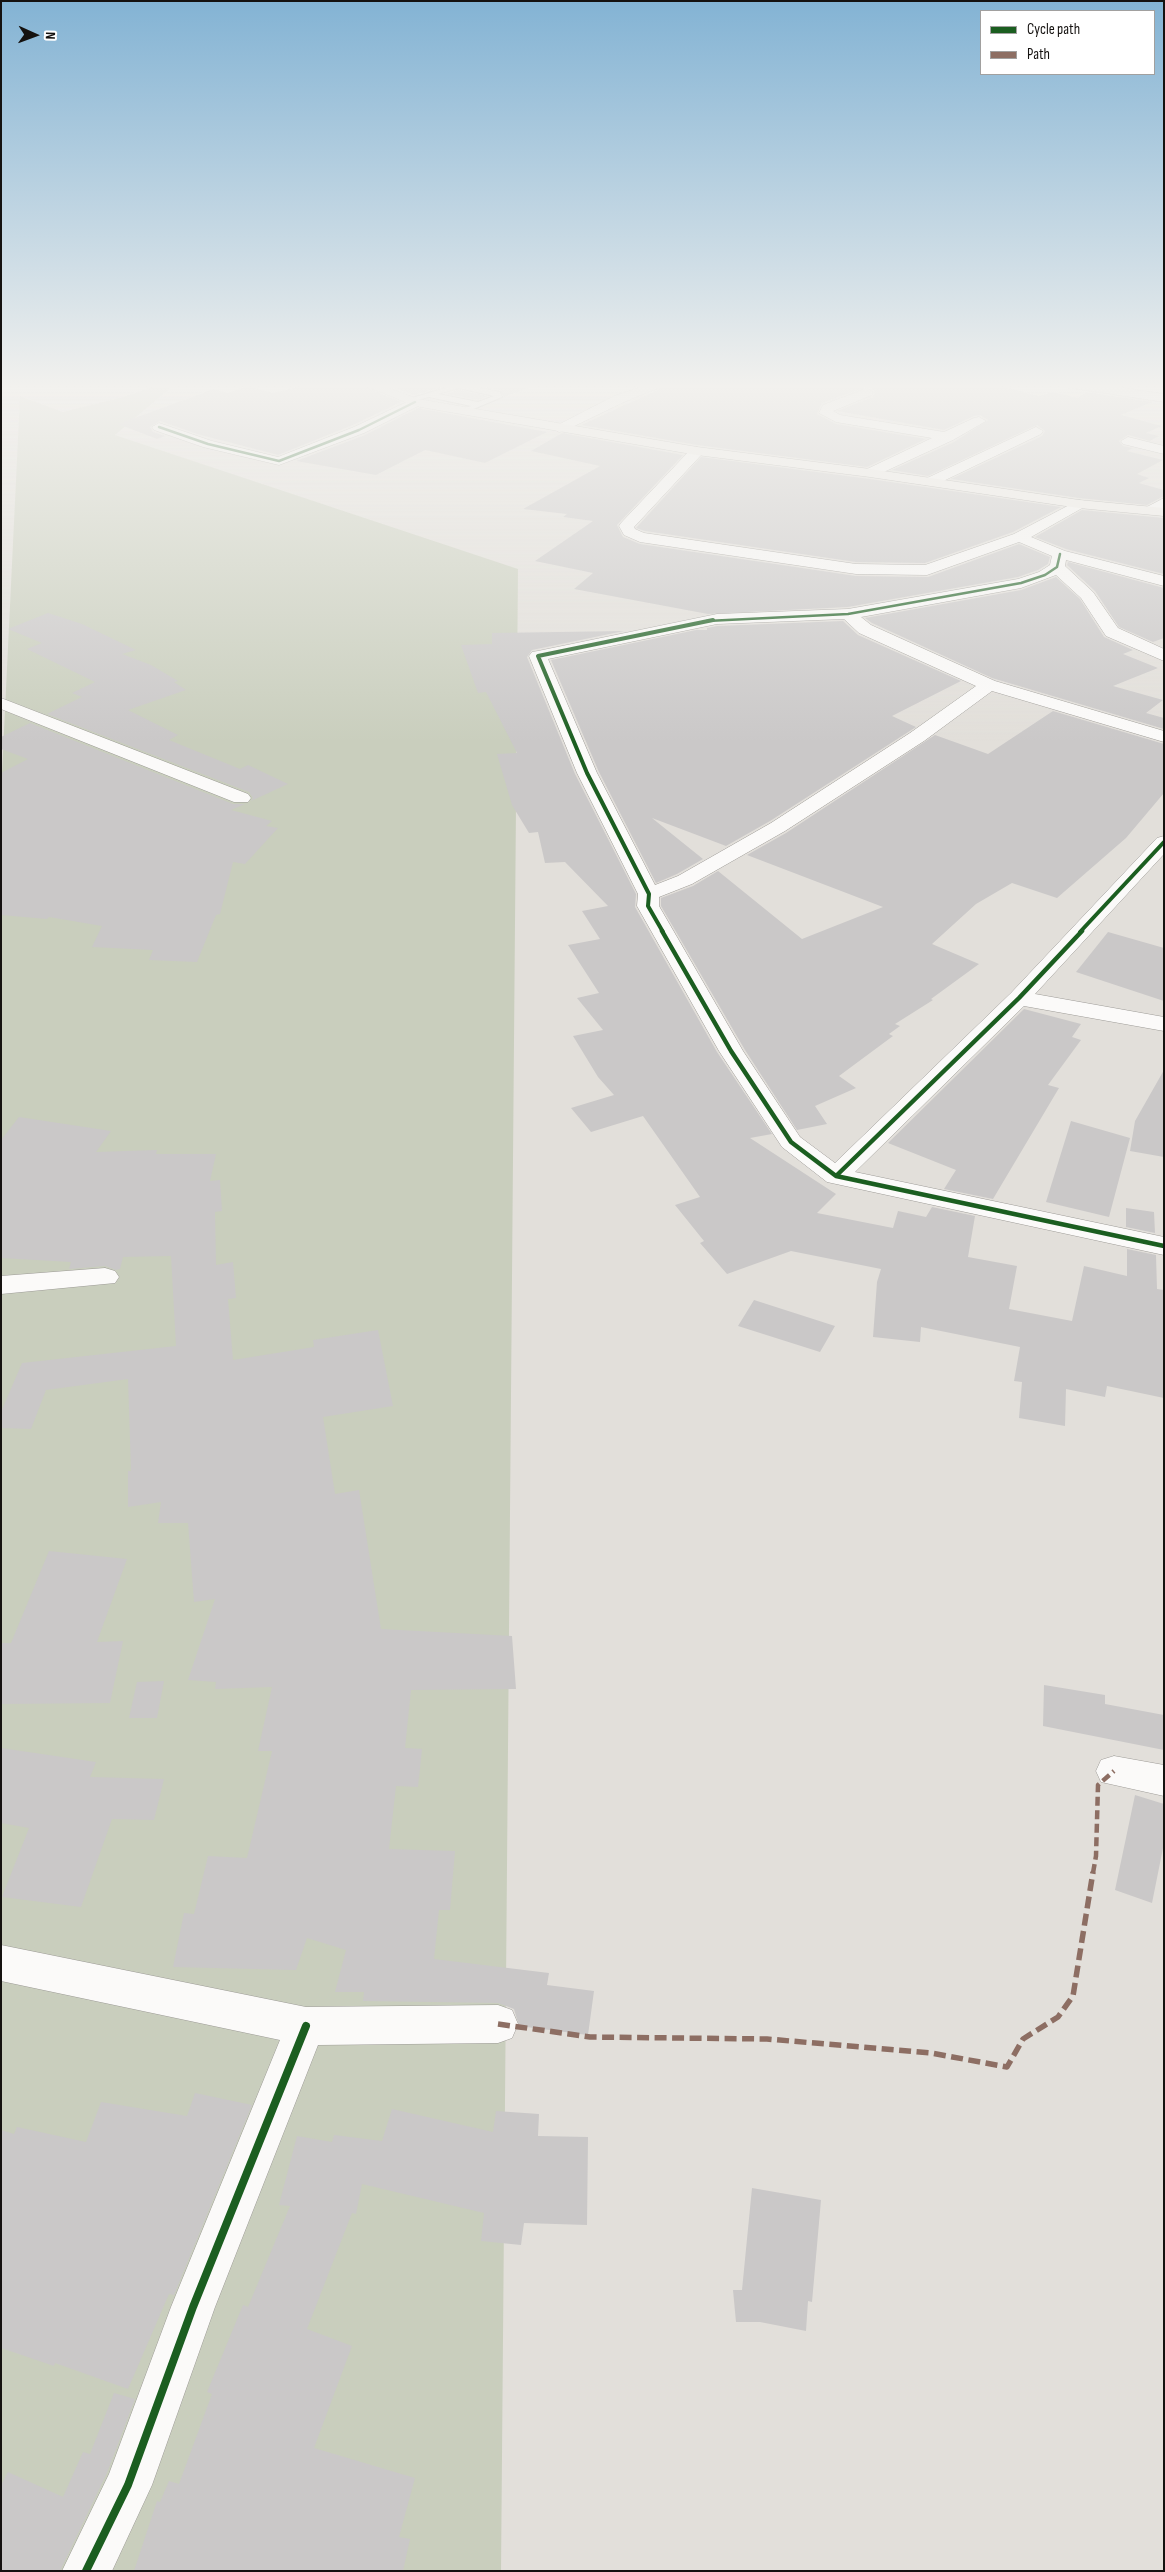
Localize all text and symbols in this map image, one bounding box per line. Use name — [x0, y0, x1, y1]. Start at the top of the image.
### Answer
north arrow — [10, 10, 60, 60]
legend — [980, 10, 1155, 75]
text: Cycle path — [1027, 20, 1080, 39]
text: N — [42, 31, 59, 40]
text: Path — [1027, 45, 1050, 64]

